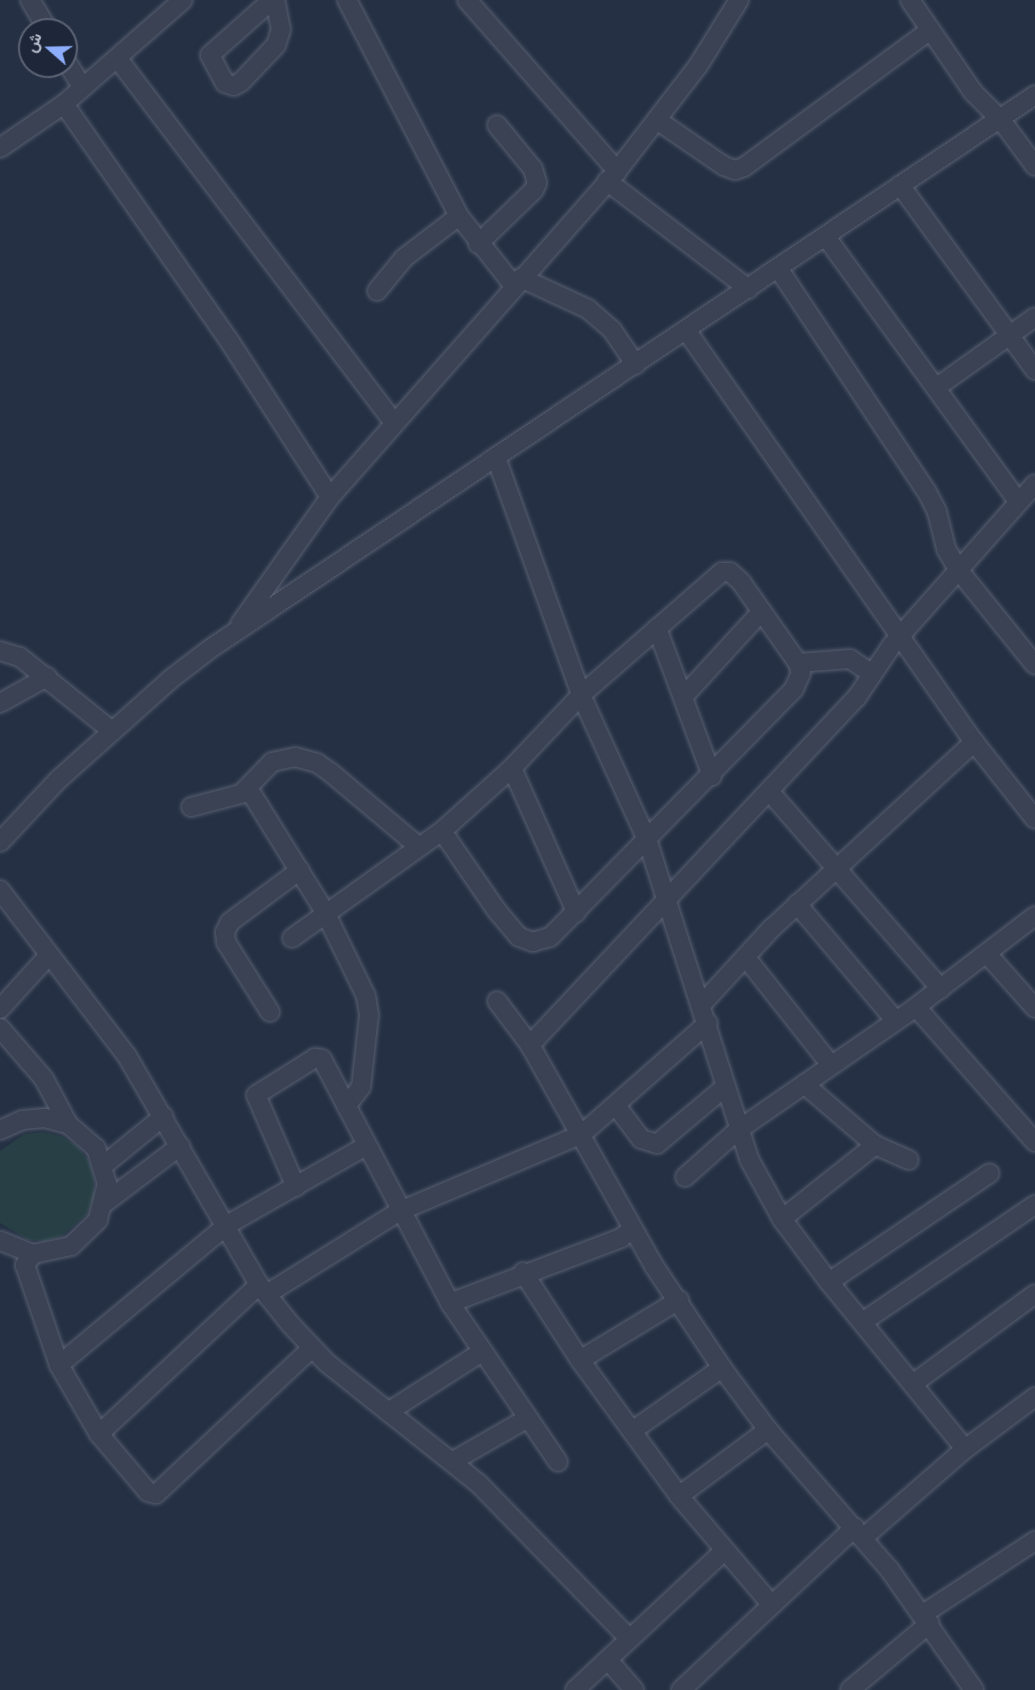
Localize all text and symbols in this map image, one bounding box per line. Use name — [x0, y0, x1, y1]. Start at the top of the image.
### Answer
north arrow — [18, 18, 78, 78]
text: ش — [19, 30, 47, 55]

